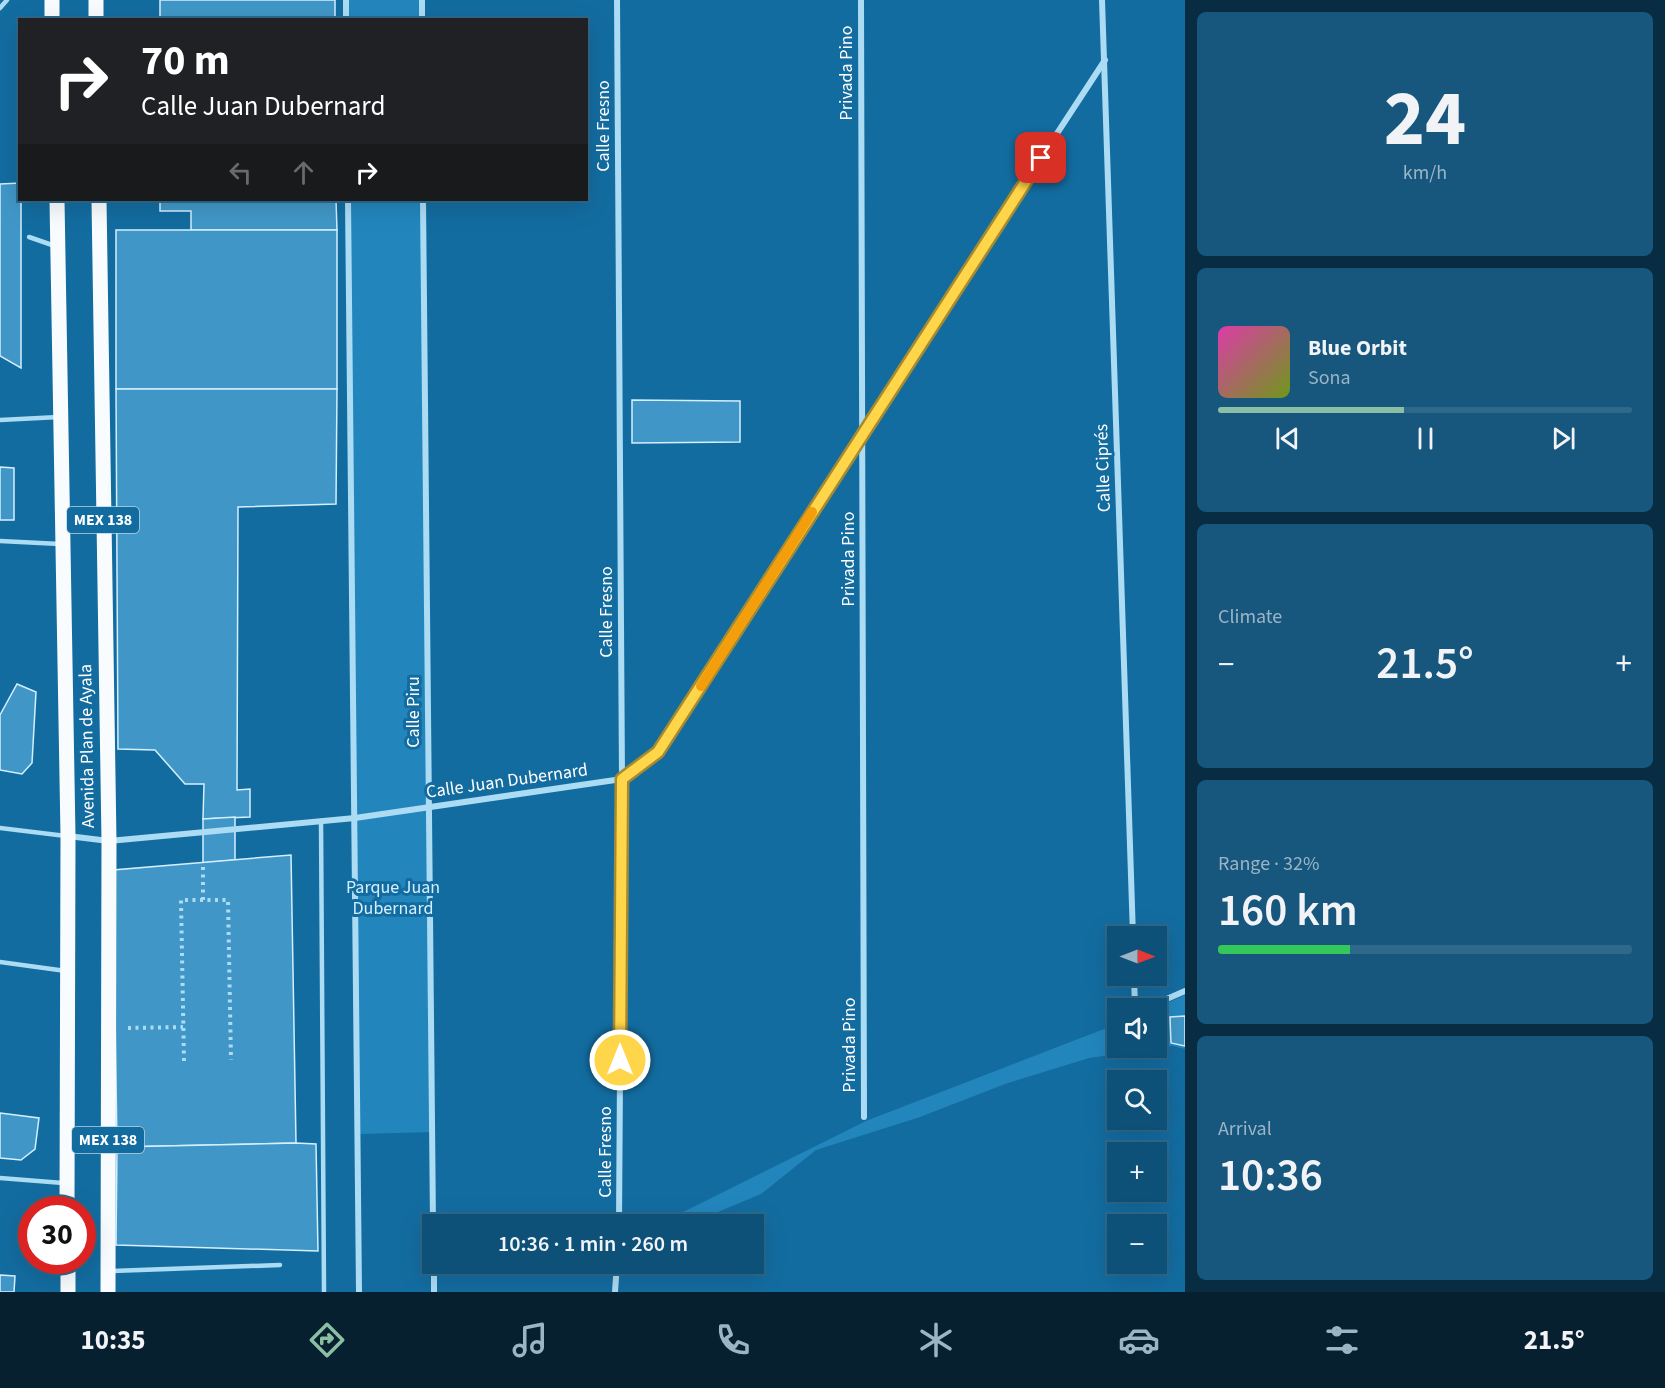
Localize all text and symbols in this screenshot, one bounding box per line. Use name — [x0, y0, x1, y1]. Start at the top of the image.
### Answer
street label: Privada Pino — [834, 26, 859, 120]
text: 70 m — [141, 31, 230, 91]
icon: right — [42, 42, 120, 120]
text: 24 — [1384, 64, 1466, 175]
street label: Calle Fresno — [591, 80, 616, 172]
text: Calle Juan Dubernard — [141, 87, 385, 126]
pin — [1015, 132, 1066, 183]
icon: arrive — [1024, 141, 1057, 174]
icon: left — [224, 156, 257, 189]
icon: ahead — [287, 156, 320, 189]
icon: right — [350, 156, 383, 189]
text: km/h — [1403, 159, 1447, 187]
text: Blue Orbit — [1308, 332, 1407, 364]
text: Sona — [1308, 364, 1351, 392]
icon: previous — [1271, 422, 1304, 455]
icon: pause — [1409, 422, 1442, 455]
icon: next — [1547, 422, 1580, 455]
street label: Calle Ciprés — [1089, 423, 1117, 513]
road number: MEX 138 — [67, 507, 139, 533]
street label: Privada Pino — [836, 512, 861, 606]
street label: Calle Fresno — [594, 566, 619, 658]
text: Climate — [1218, 603, 1282, 631]
text: 21.5° — [1376, 632, 1474, 696]
text: − — [1218, 641, 1234, 688]
text: + — [1616, 641, 1632, 688]
street label: Avenida Plan de Ayala — [73, 664, 101, 828]
street label: Calle Piru — [401, 676, 426, 748]
street label: Calle Juan Dubernard — [425, 757, 589, 805]
text: Range · 32% — [1218, 850, 1319, 878]
park label: Parque Juan Dubernard — [346, 875, 440, 921]
text: 160 km — [1218, 879, 1358, 943]
north arrow — [1107, 926, 1167, 986]
map controls — [1107, 926, 1167, 1274]
street label: Privada Pino — [837, 998, 862, 1092]
button: sound — [1107, 998, 1167, 1058]
position arrow — [588, 1028, 652, 1092]
button: search — [1107, 1070, 1167, 1130]
street label: Calle Fresno — [593, 1106, 618, 1198]
text: Arrival — [1218, 1115, 1272, 1143]
road number: MEX 138 — [72, 1127, 144, 1153]
button: + — [1107, 1142, 1167, 1202]
text: 10:36 — [1218, 1144, 1323, 1208]
speed limit sign: 30 — [18, 1196, 96, 1274]
button: − — [1107, 1214, 1167, 1274]
text: 10:36 · 1 min · 260 m — [498, 1228, 688, 1260]
icon: directions — [306, 1319, 348, 1361]
icon: music — [509, 1319, 551, 1361]
icon: phone — [712, 1319, 754, 1361]
icon: climate — [915, 1319, 957, 1361]
icon: car — [1118, 1319, 1160, 1361]
icon: filters — [1321, 1319, 1363, 1361]
text: 10:35 — [80, 1321, 146, 1360]
text: 21.5° — [1524, 1321, 1585, 1360]

